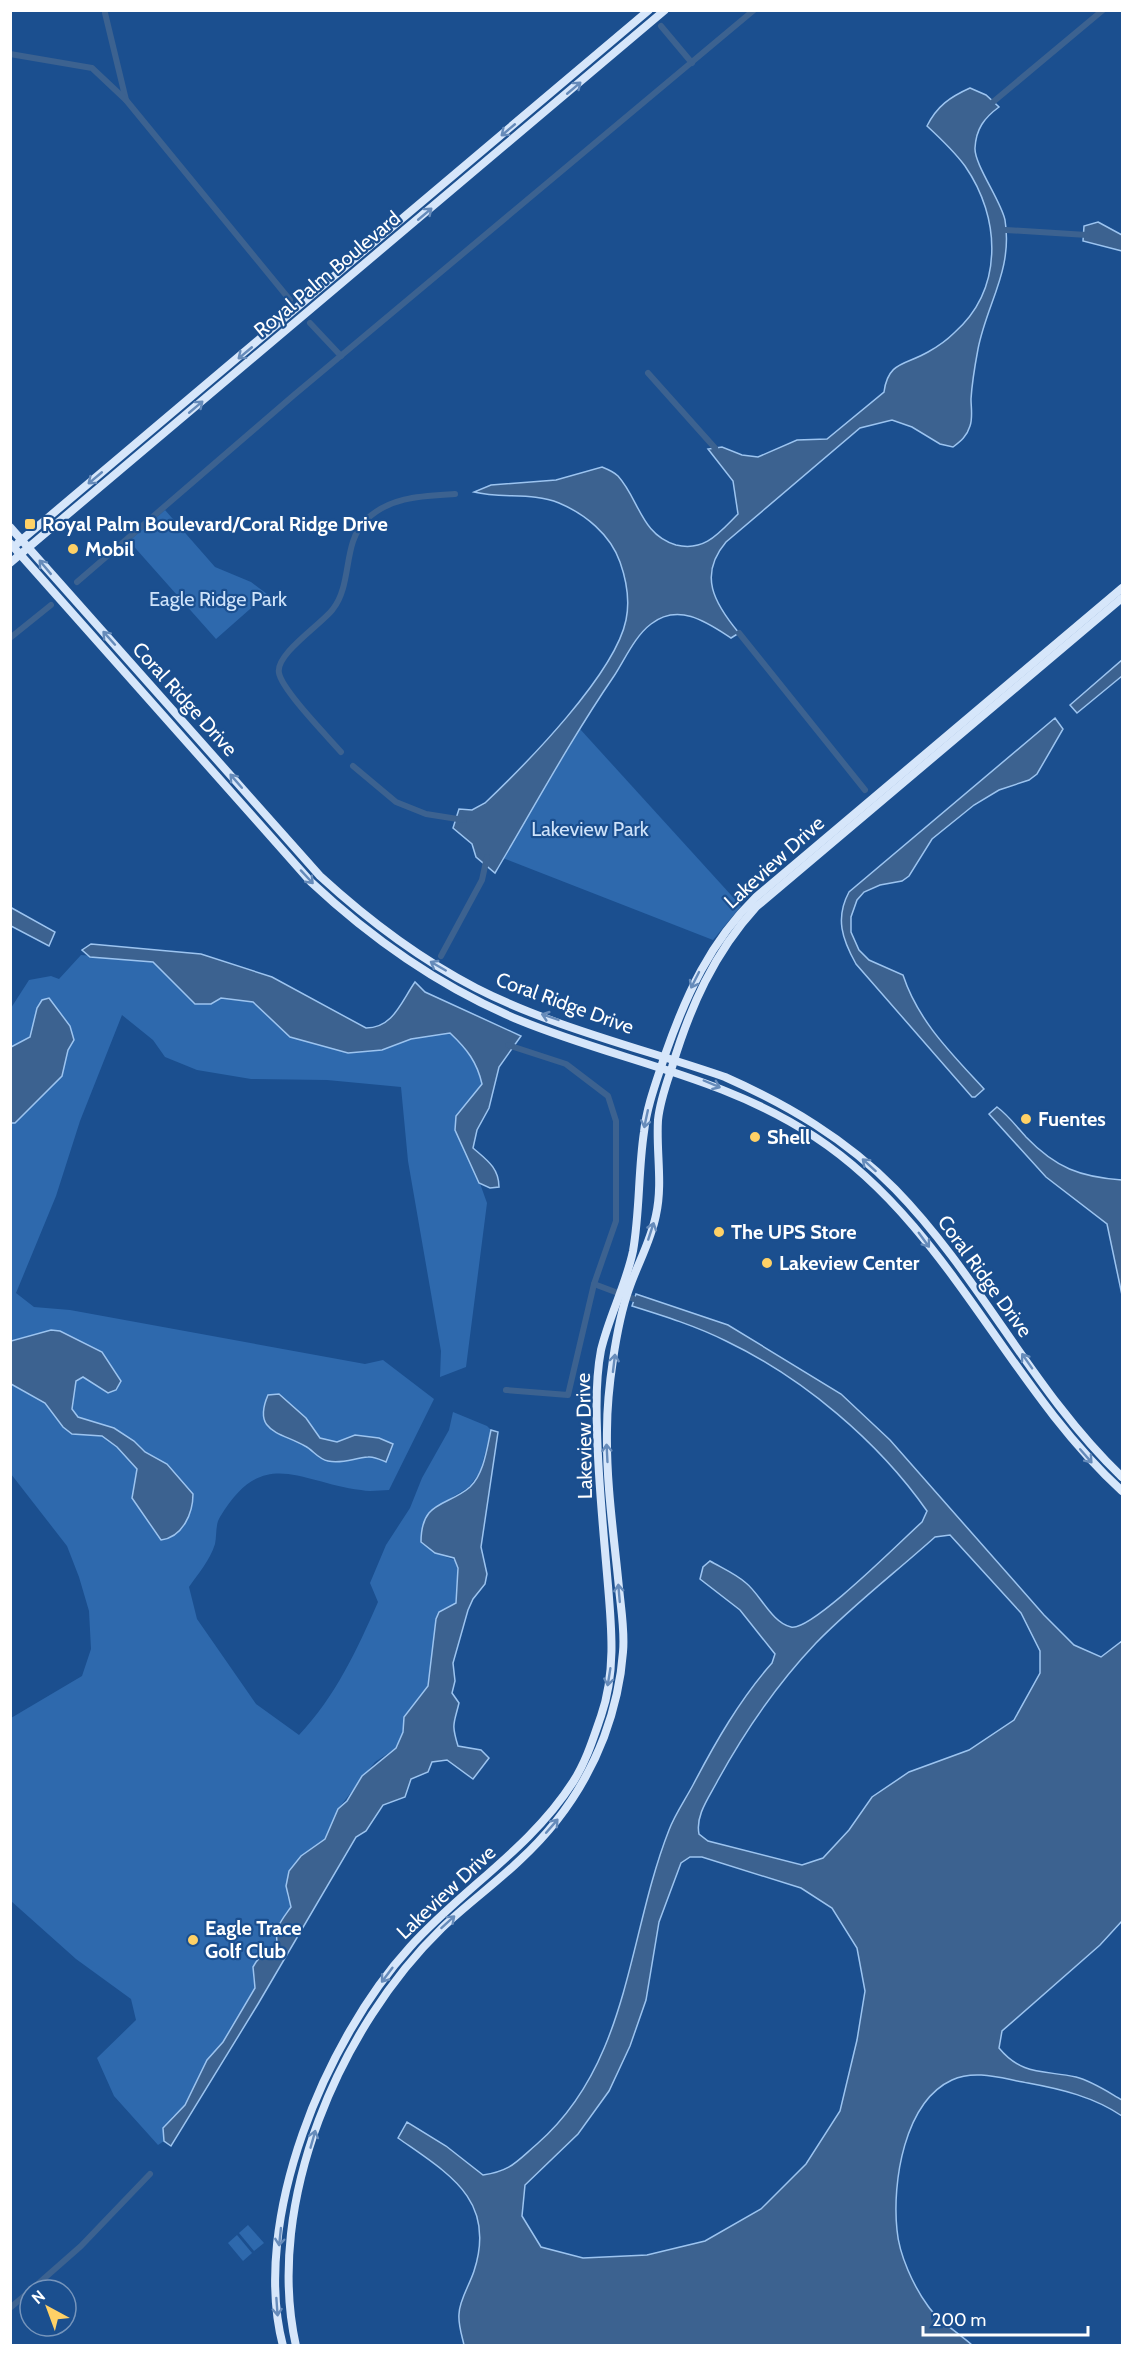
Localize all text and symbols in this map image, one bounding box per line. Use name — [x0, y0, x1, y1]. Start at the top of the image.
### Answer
one-way arrow — [566, 81, 581, 95]
one-way arrow — [500, 123, 516, 136]
street label: Royal Palm Boulevard — [249, 206, 405, 342]
one-way arrow — [417, 207, 432, 221]
one-way arrow — [238, 346, 253, 360]
one-way arrow — [188, 401, 204, 414]
one-way arrow — [88, 471, 103, 485]
place label: Royal Palm Boulevard/Coral Ridge Drive — [42, 512, 388, 536]
marker: Royal Palm Boulevard/Coral Ridge Drive — [23, 517, 37, 531]
place label: Mobil — [85, 537, 134, 561]
marker: Mobil — [66, 542, 80, 556]
one-way arrow — [38, 560, 52, 575]
park label: Eagle Ridge Park — [149, 587, 287, 611]
one-way arrow — [102, 631, 116, 646]
street label: Coral Ridge Drive — [128, 637, 242, 761]
one-way arrow — [229, 773, 242, 789]
street label: Lakeview Drive — [719, 811, 829, 913]
park label: Lakeview Park — [531, 817, 649, 841]
one-way arrow — [299, 869, 314, 884]
one-way arrow — [430, 960, 447, 972]
street label: Coral Ridge Drive — [493, 967, 637, 1039]
one-way arrow — [689, 971, 701, 988]
one-way arrow — [541, 1011, 560, 1022]
one-way arrow — [702, 1079, 720, 1090]
place label: Fuentes — [1038, 1107, 1106, 1131]
one-way arrow — [640, 1109, 651, 1129]
marker: Fuentes — [1019, 1112, 1033, 1126]
place label: Shell — [767, 1125, 810, 1149]
marker: Shell — [748, 1130, 762, 1144]
one-way arrow — [862, 1158, 877, 1172]
street label: Coral Ridge Drive — [933, 1210, 1037, 1342]
place label: The UPS Store — [731, 1220, 857, 1244]
one-way arrow — [647, 1222, 658, 1241]
marker: The UPS Store — [712, 1225, 726, 1239]
one-way arrow — [918, 1231, 930, 1247]
place label: Lakeview Center — [779, 1251, 920, 1275]
marker: Lakeview Center — [760, 1256, 774, 1270]
one-way arrow — [609, 1353, 620, 1373]
one-way arrow — [1021, 1354, 1033, 1370]
street label: Lakeview Drive — [571, 1373, 597, 1499]
one-way arrow — [602, 1444, 613, 1464]
one-way arrow — [1079, 1448, 1093, 1463]
one-way arrow — [613, 1584, 624, 1604]
one-way arrow — [604, 1667, 615, 1686]
one-way arrow — [545, 1819, 559, 1834]
street label: Lakeview Drive — [392, 1840, 500, 1944]
one-way arrow — [440, 1915, 455, 1929]
place label: Eagle Trace Golf Club — [205, 1916, 301, 1963]
marker: Eagle Trace Golf Club — [186, 1933, 200, 1947]
one-way arrow — [381, 1967, 394, 1983]
one-way arrow — [308, 2129, 319, 2148]
one-way arrow — [274, 2226, 285, 2246]
north arrow — [18, 2278, 78, 2338]
text: N — [28, 2286, 49, 2308]
one-way arrow — [272, 2297, 283, 2317]
scale bar — [923, 2299, 1088, 2337]
text: 200 m — [932, 2309, 986, 2331]

